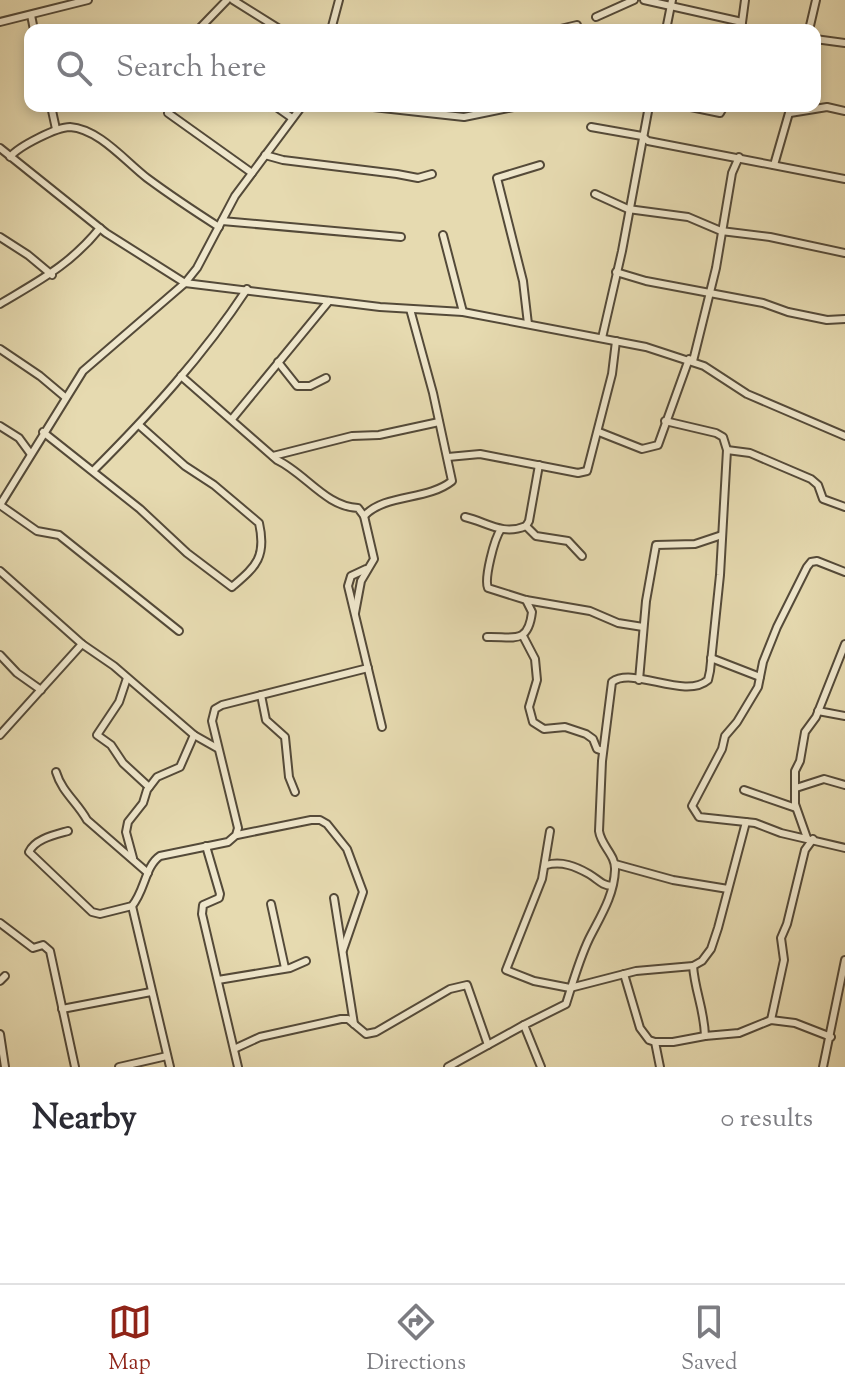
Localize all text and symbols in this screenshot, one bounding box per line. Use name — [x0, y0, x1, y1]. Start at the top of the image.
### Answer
search box — [24, 24, 821, 112]
icon: search — [52, 46, 96, 90]
text: Search here — [116, 47, 266, 90]
text: Nearby — [32, 1095, 137, 1144]
text: 0 results — [721, 1101, 813, 1138]
tab: Map — [108, 1300, 152, 1380]
tab: Directions — [367, 1300, 466, 1380]
tab: Saved — [681, 1300, 737, 1380]

